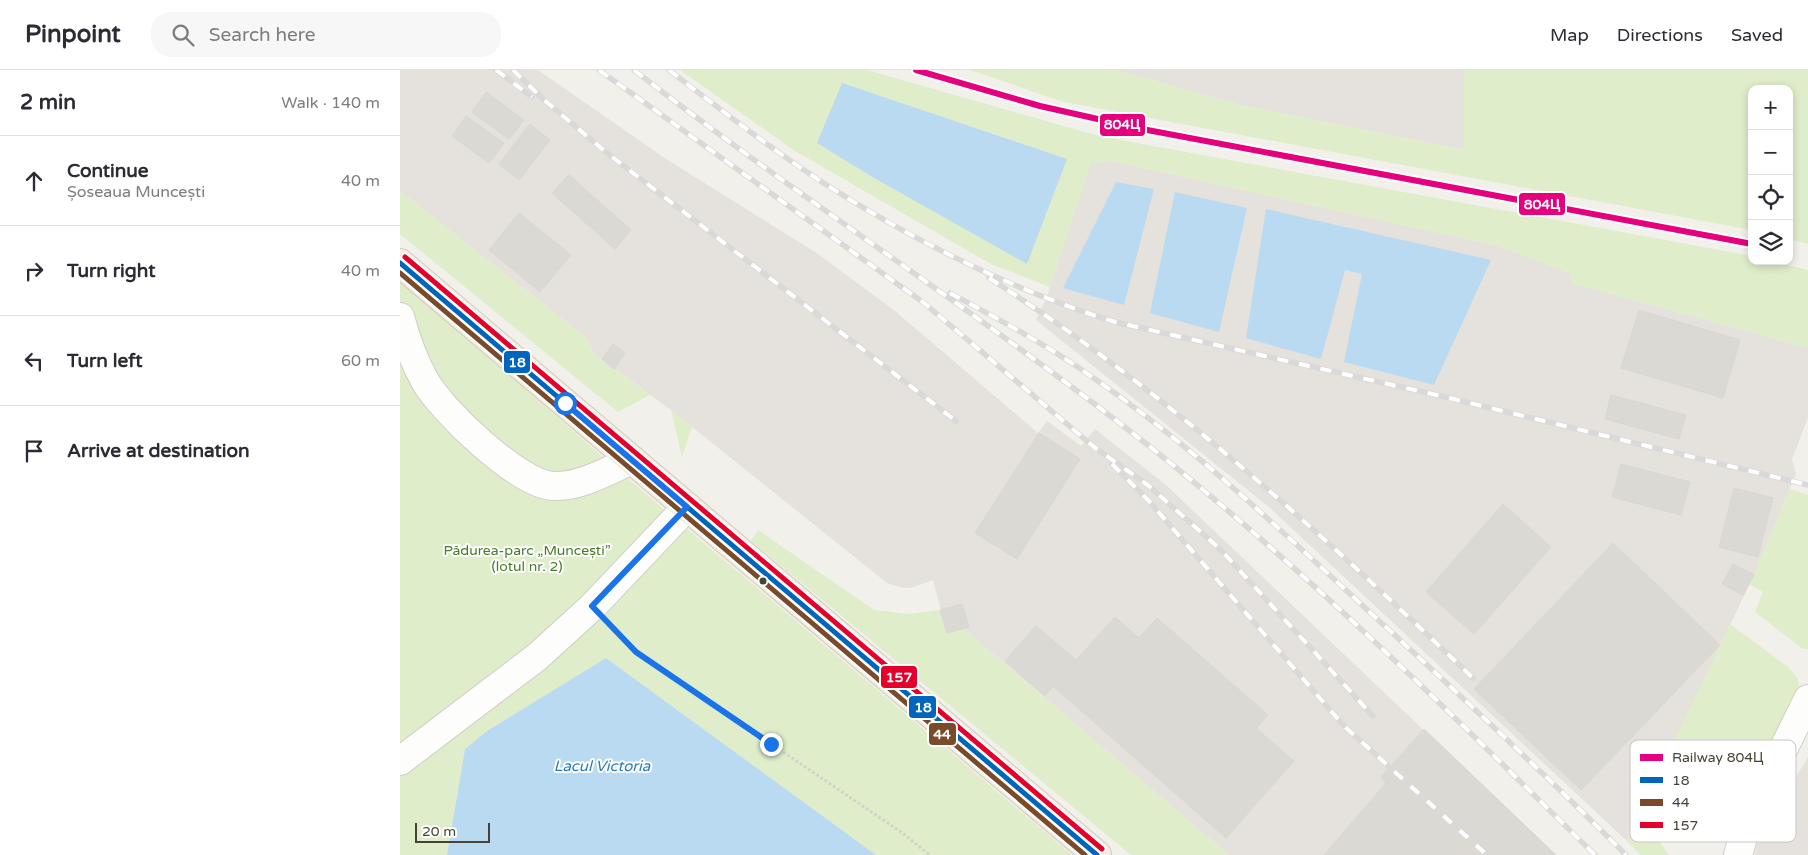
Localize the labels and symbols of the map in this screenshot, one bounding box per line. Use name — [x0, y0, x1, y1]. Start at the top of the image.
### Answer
line badge: 804Ц — [1099, 113, 1146, 137]
text: 804Ц — [1104, 116, 1141, 133]
line badge: 804Ц — [1518, 192, 1566, 216]
text: 804Ц — [1524, 196, 1561, 213]
line badge: 18 — [503, 350, 531, 374]
text: 18 — [508, 354, 526, 371]
route start — [554, 392, 577, 415]
park label: Pădurea-parc „Muncești” (lotul nr. 2) — [443, 542, 611, 575]
unlabelled marker — [758, 576, 768, 586]
line badge: 157 — [880, 665, 918, 689]
text: 157 — [886, 669, 912, 686]
line badge: 18 — [908, 695, 937, 719]
text: 18 — [914, 699, 932, 716]
line badge: 44 — [928, 722, 957, 746]
text: 44 — [933, 726, 951, 743]
route end — [760, 733, 783, 756]
legend — [1630, 740, 1796, 842]
text: Railway 804Ц — [1672, 749, 1764, 766]
water label: Lacul Victoria — [554, 757, 651, 775]
text: 18 — [1672, 772, 1690, 789]
text: 44 — [1672, 794, 1690, 811]
text: 157 — [1672, 817, 1698, 834]
scale bar — [415, 820, 490, 843]

